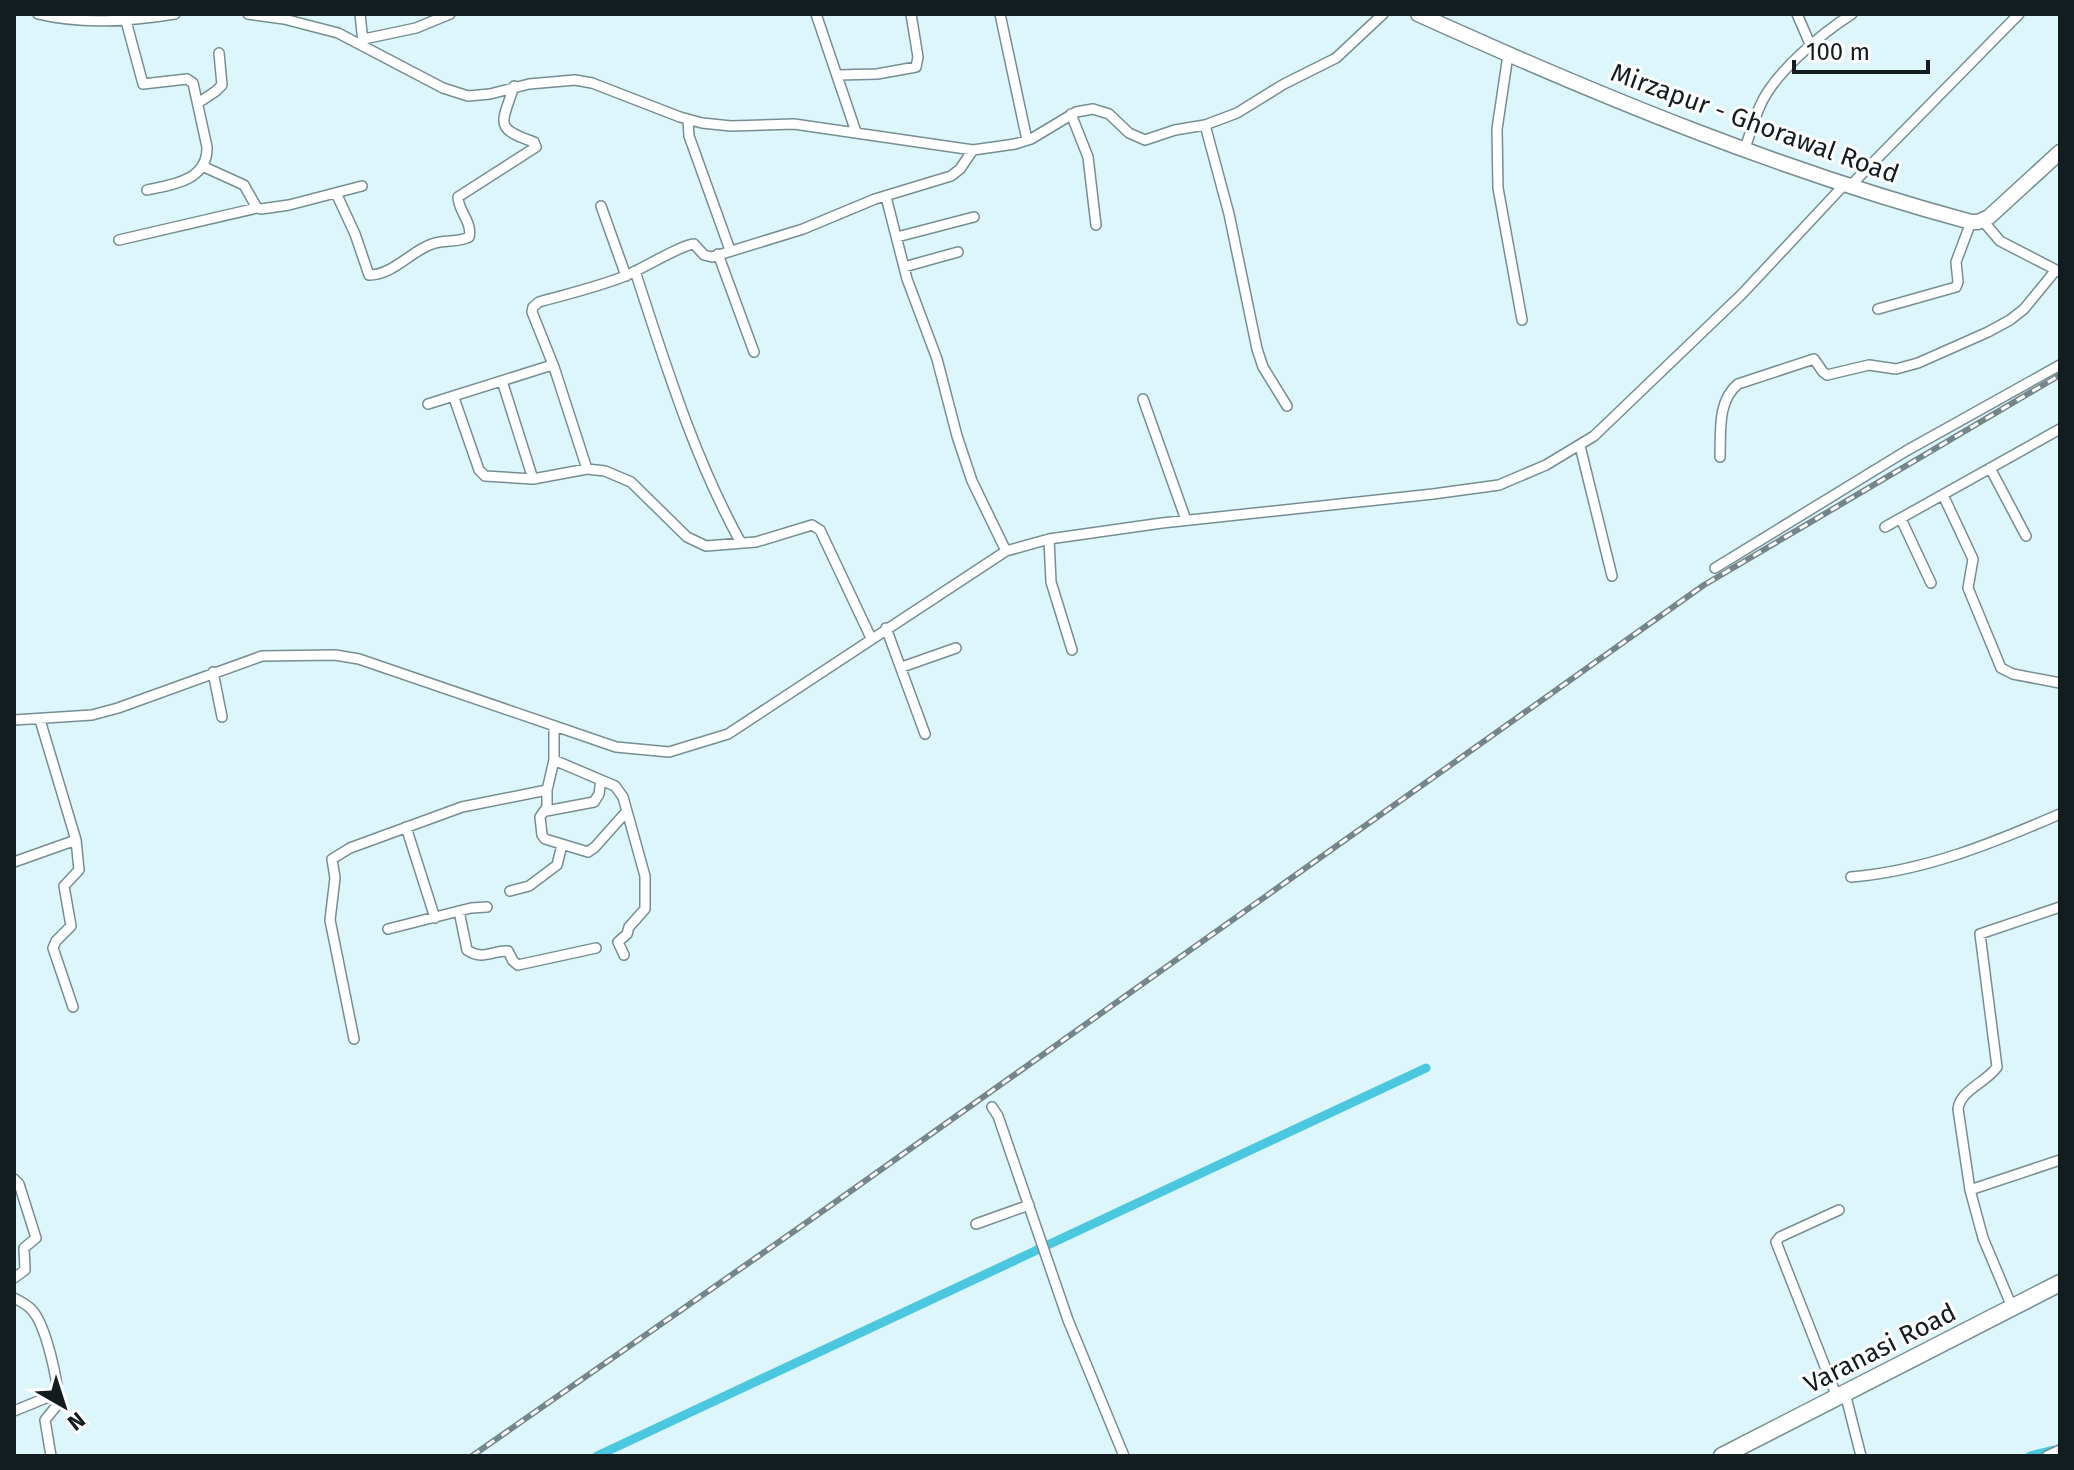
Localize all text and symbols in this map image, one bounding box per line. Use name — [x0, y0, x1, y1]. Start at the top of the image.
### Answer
scale bar — [1794, 24, 1928, 74]
text: 100 m — [1806, 38, 1870, 66]
street label: Mirzapur - Ghorawal Road — [1607, 57, 1903, 190]
street label: Varanasi Road — [1799, 1297, 1961, 1400]
north arrow — [24, 1366, 104, 1446]
text: N — [62, 1406, 90, 1436]

